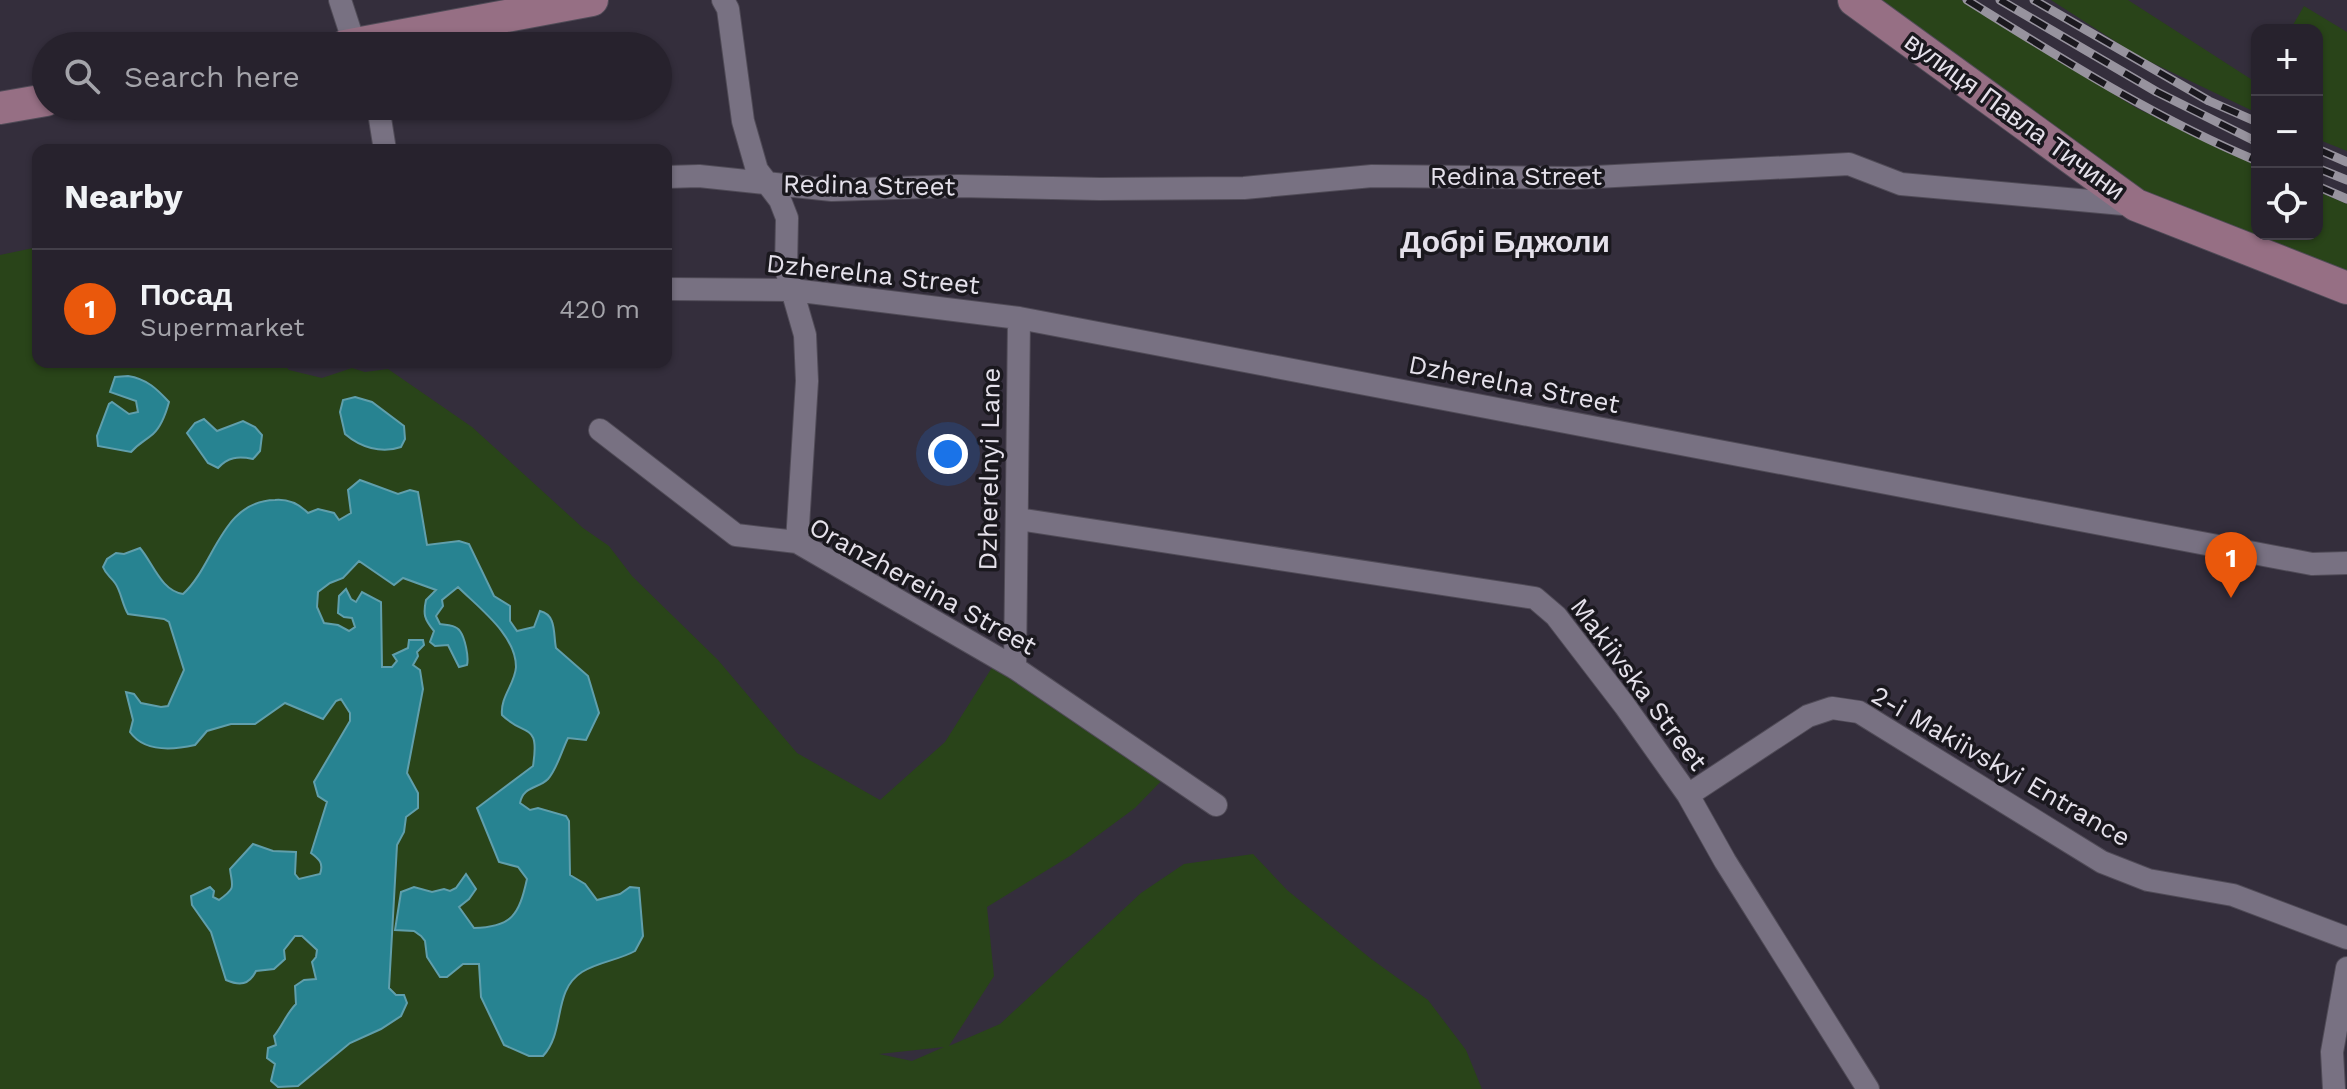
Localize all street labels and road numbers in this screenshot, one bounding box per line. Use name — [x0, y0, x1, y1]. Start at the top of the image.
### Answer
street label: вулиця Павла Тичини — [1899, 26, 2131, 206]
street label: Redina Street — [1430, 161, 1602, 191]
street label: Redina Street — [783, 168, 956, 202]
street label: Dzherelna Street — [765, 248, 981, 300]
street label: Dzherelna Street — [1406, 349, 1622, 419]
street label: Dzherelnyi Lane — [972, 367, 1006, 571]
street label: Oranzhereina Street — [804, 511, 1042, 661]
street label: Makiivska Street — [1564, 592, 1714, 776]
street label: 2-i Makiivskyi Entrance — [1866, 680, 2136, 852]

